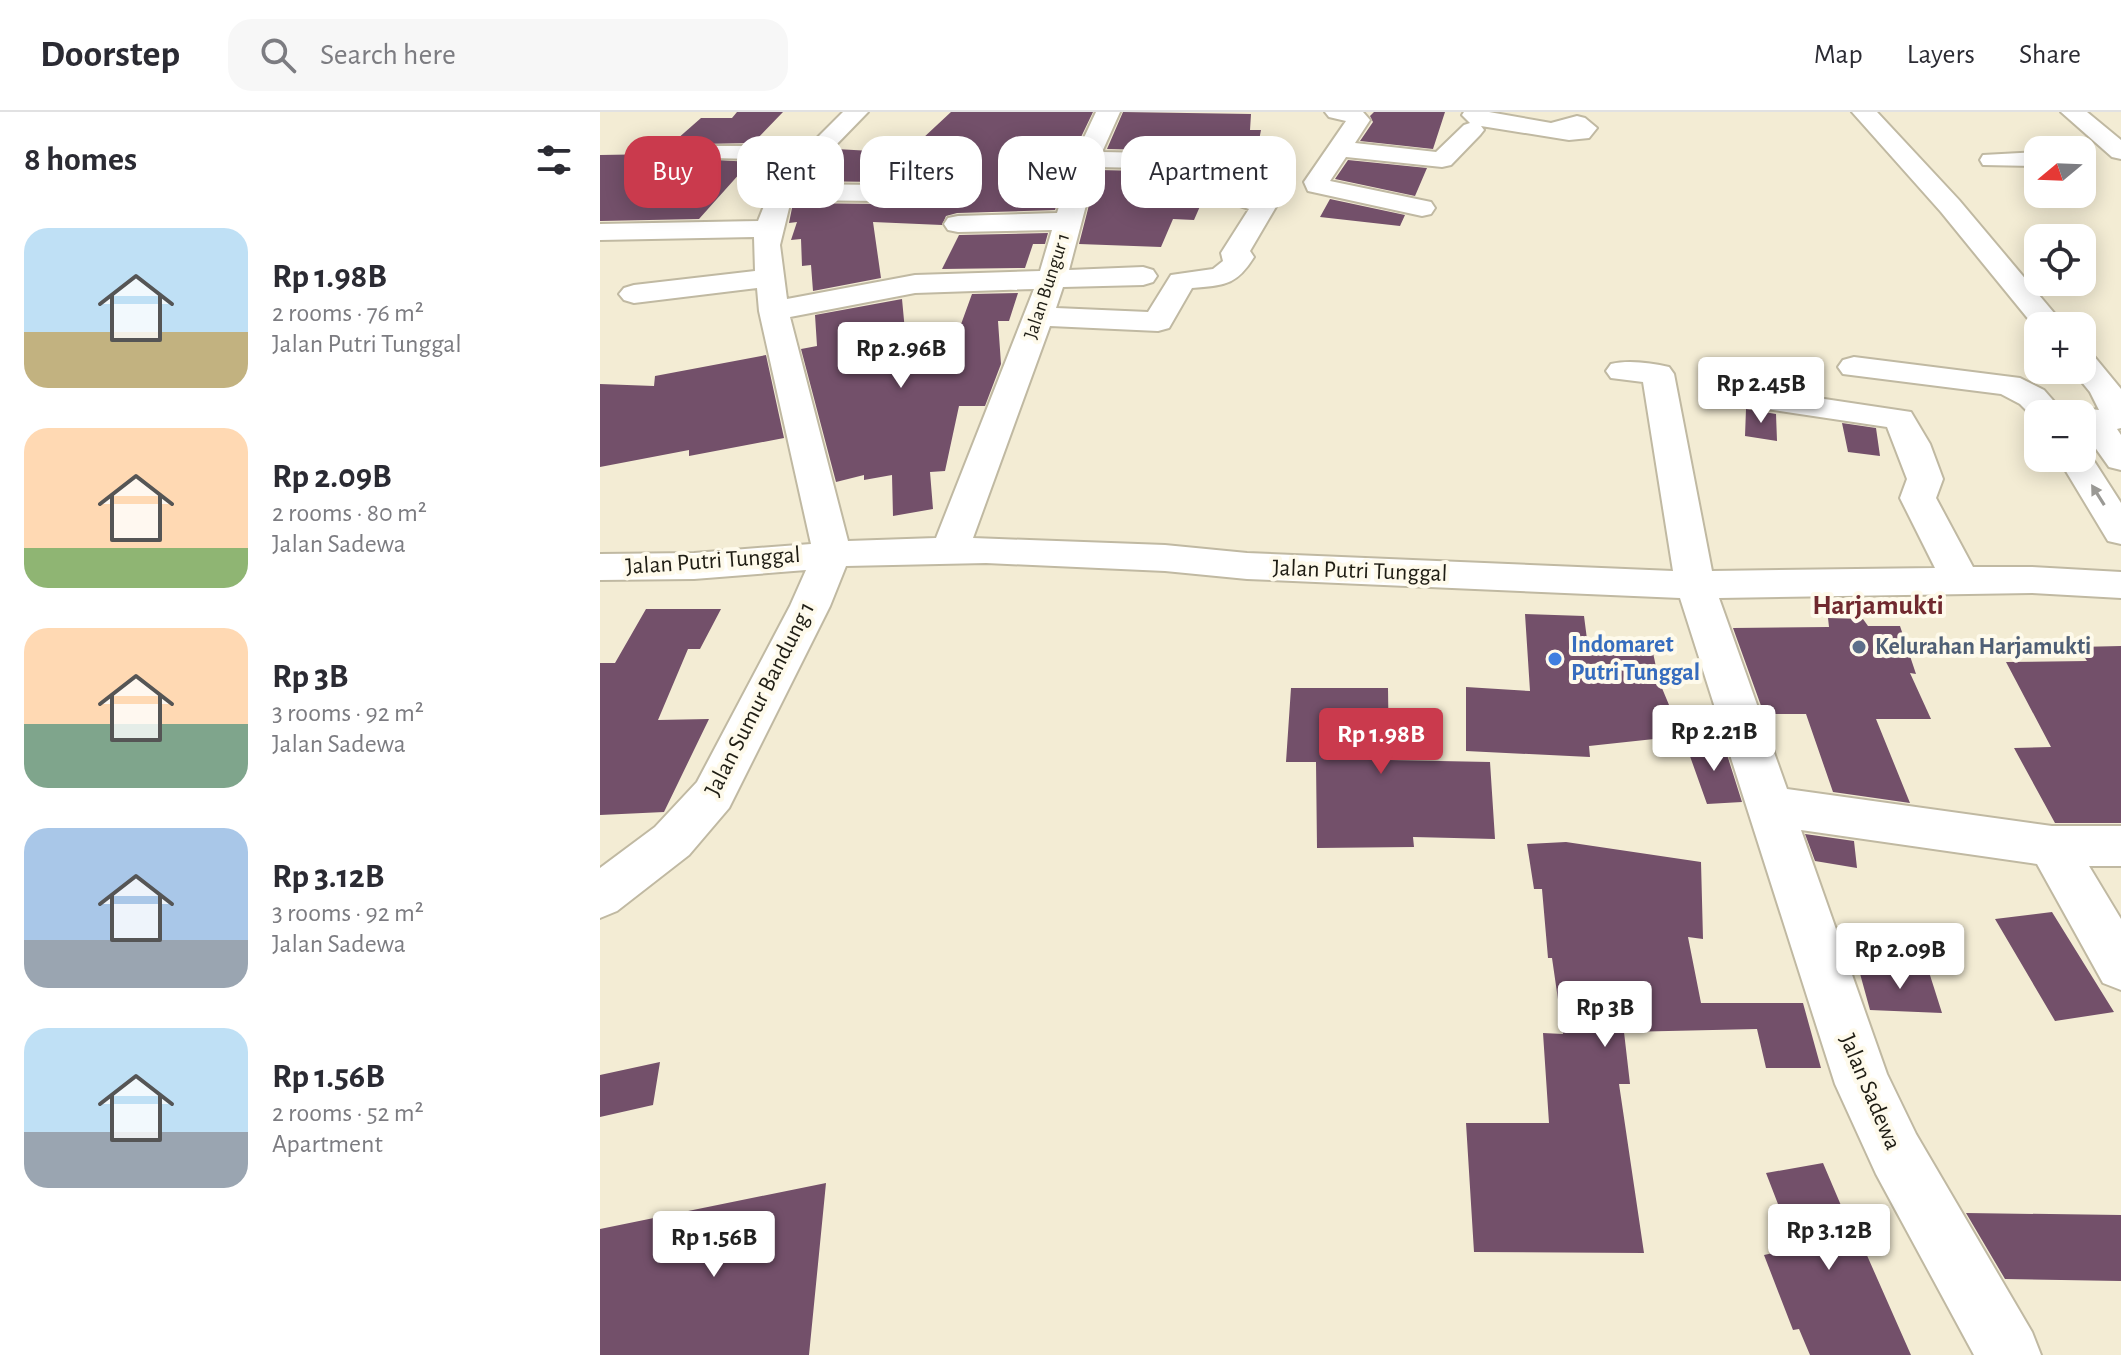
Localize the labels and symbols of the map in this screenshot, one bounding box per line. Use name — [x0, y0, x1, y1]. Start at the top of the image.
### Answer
north arrow — [2024, 136, 2096, 208]
street label: Jalan Bungur 1 — [1020, 231, 1074, 341]
pin: Rp 2.96B — [818, 322, 984, 390]
pin: Rp 2.45B — [1678, 357, 1844, 425]
one-way arrow — [2091, 484, 2105, 506]
street label: Jalan Putri Tunggal — [625, 543, 801, 579]
street label: Jalan Putri Tunggal — [1272, 556, 1448, 586]
district label: Harjamukti — [1812, 592, 1944, 620]
street label: Jalan Sumur Bandung 1 — [701, 598, 819, 800]
place label: Indomaret Putri Tunggal — [1571, 633, 1700, 685]
place label: Kelurahan Harjamukti — [1875, 635, 2091, 659]
marker: Kelurahan Harjamukti — [1850, 638, 1868, 656]
marker: Indomaret Putri Tunggal — [1546, 650, 1564, 668]
pin: Rp 2.21B — [1631, 705, 1797, 773]
pin: Rp 1.98B — [1298, 708, 1464, 776]
pin: Rp 2.09B — [1817, 923, 1983, 991]
pin: Rp 3B — [1549, 981, 1661, 1049]
street label: Jalan Sadewa — [1835, 1030, 1905, 1154]
pin: Rp 3.12B — [1746, 1204, 1912, 1272]
pin: Rp 1.56B — [631, 1211, 797, 1279]

